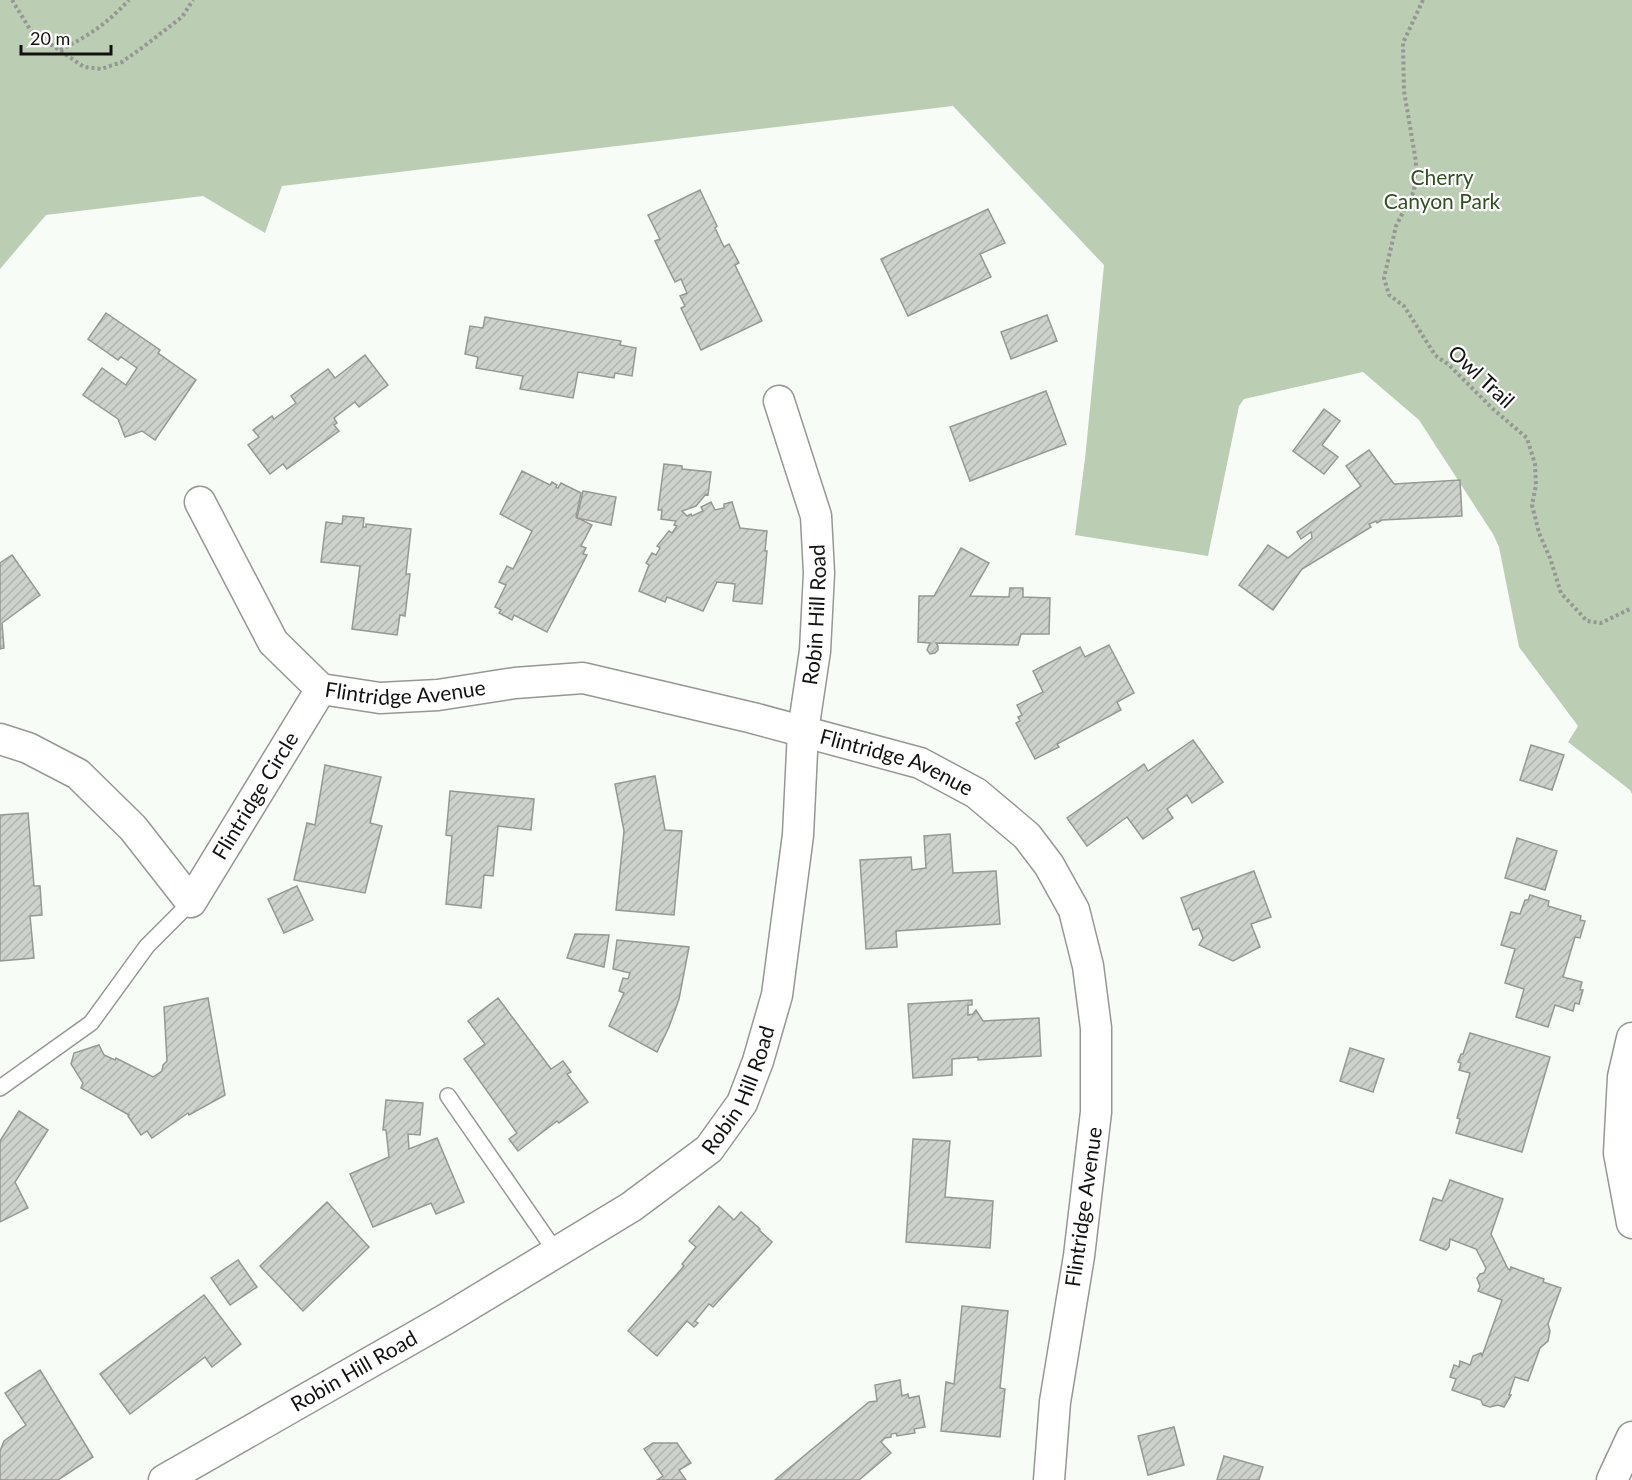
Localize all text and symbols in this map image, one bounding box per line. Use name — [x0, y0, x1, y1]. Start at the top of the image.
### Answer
scale bar — [21, 18, 111, 56]
text: 20 m — [30, 27, 70, 49]
park label: Cherry Canyon Park — [1384, 164, 1501, 213]
street label: Owl Trail — [1444, 339, 1520, 413]
street label: Robin Hill Road — [796, 544, 830, 687]
street label: Flintridge Avenue — [324, 674, 487, 709]
street label: Flintridge Avenue — [817, 723, 978, 800]
street label: Flintridge Circle — [206, 727, 303, 864]
street label: Robin Hill Road — [695, 1023, 778, 1158]
street label: Flintridge Avenue — [1059, 1125, 1106, 1288]
street label: Robin Hill Road — [286, 1324, 421, 1416]

